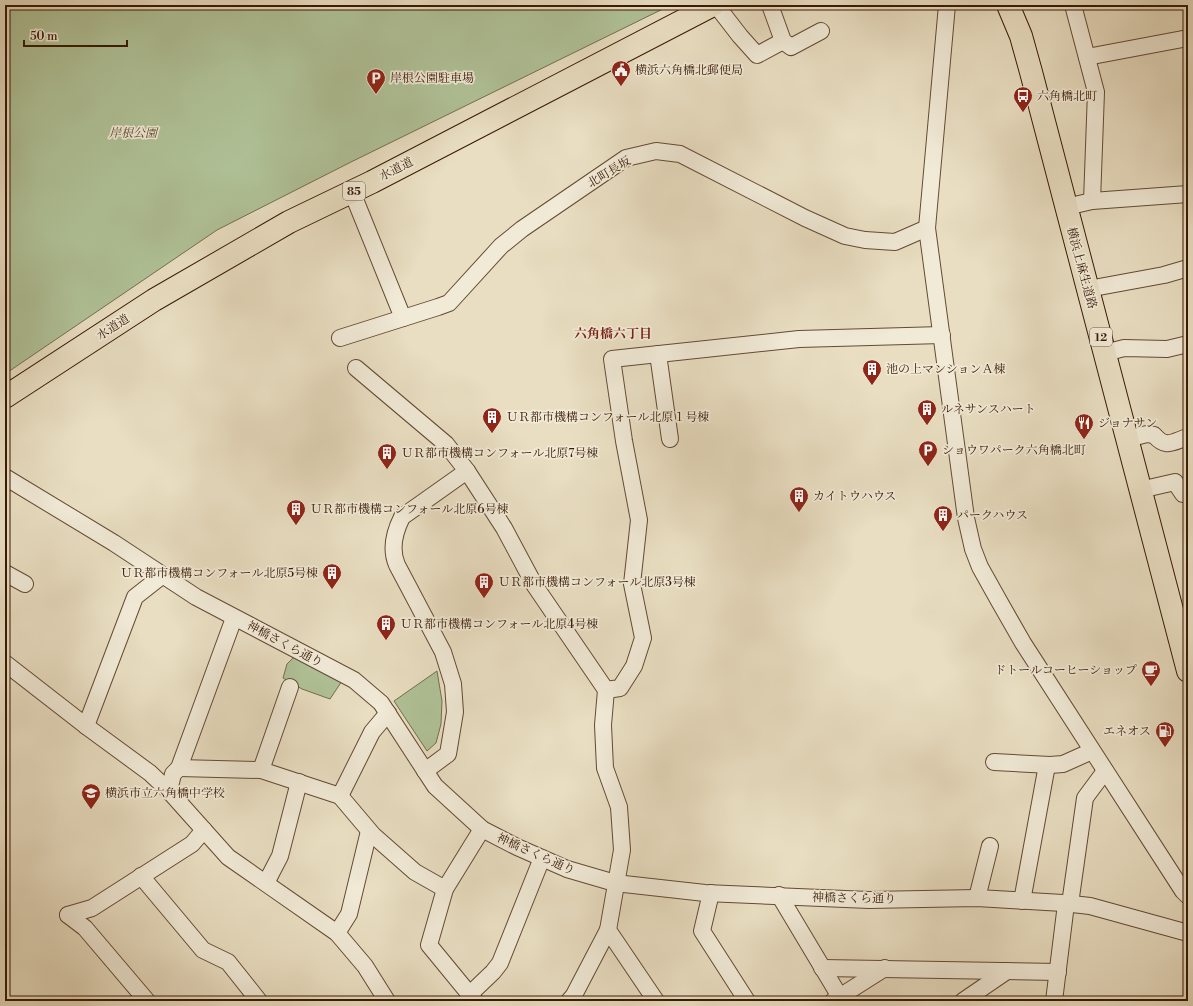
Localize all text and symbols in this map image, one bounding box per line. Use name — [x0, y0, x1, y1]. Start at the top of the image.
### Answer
scale bar — [24, 22, 127, 48]
text: 50 m — [30, 29, 58, 44]
public building icon: 横浜六角橋北郵便局 — [610, 59, 632, 87]
place label: 横浜六角橋北郵便局 — [635, 63, 743, 78]
parking icon: 岸根公園駐車場 — [365, 67, 387, 95]
place label: 岸根公園駐車場 — [390, 71, 474, 86]
bus stop icon: 六角橋北町 — [1012, 85, 1034, 113]
place label: 六角橋北町 — [1037, 89, 1097, 104]
park label: 岸根公園 — [109, 126, 159, 141]
street label: 北町長坂 — [585, 154, 634, 191]
street label: 水道道 — [377, 155, 416, 184]
road number: 85 — [343, 182, 365, 200]
street label: 横浜上麻生道路 — [1063, 226, 1100, 311]
street label: 水道道 — [94, 311, 132, 344]
district label: 六角橋六丁目 — [574, 326, 652, 342]
road number: 12 — [1090, 328, 1112, 346]
building icon: 池の上マンションＡ棟 — [861, 358, 883, 386]
place label: 池の上マンションＡ棟 — [886, 362, 1005, 377]
building icon: ルネサンスハート — [916, 398, 938, 426]
place label: ルネサンスハート — [941, 402, 1036, 417]
building icon: ＵＲ都市機構コンフォール北原１号棟 — [481, 406, 503, 434]
place label: ＵＲ都市機構コンフォール北原１号棟 — [506, 410, 709, 425]
restaurant icon: ジョナサン — [1073, 412, 1095, 440]
place label: ジョナサン — [1098, 416, 1157, 431]
parking icon: ショウワパーク六角橋北町 — [917, 439, 939, 467]
building icon: ＵＲ都市機構コンフォール北原7号棟 — [376, 442, 398, 470]
place label: ショウワパーク六角橋北町 — [942, 443, 1086, 458]
place label: ＵＲ都市機構コンフォール北原7号棟 — [401, 446, 598, 461]
building icon: カイトウハウス — [788, 485, 810, 513]
place label: カイトウハウス — [813, 489, 896, 504]
building icon: ＵＲ都市機構コンフォール北原6号棟 — [285, 498, 307, 526]
place label: ＵＲ都市機構コンフォール北原6号棟 — [310, 502, 508, 517]
building icon: パークハウス — [932, 504, 954, 532]
place label: パークハウス — [957, 508, 1028, 523]
building icon: ＵＲ都市機構コンフォール北原5号棟 — [321, 562, 343, 590]
place label: ＵＲ都市機構コンフォール北原5号棟 — [120, 566, 318, 581]
building icon: ＵＲ都市機構コンフォール北原3号棟 — [473, 571, 495, 599]
place label: ＵＲ都市機構コンフォール北原3号棟 — [498, 575, 696, 590]
building icon: ＵＲ都市機構コンフォール北原4号棟 — [375, 613, 397, 641]
place label: ＵＲ都市機構コンフォール北原4号棟 — [400, 617, 598, 632]
street label: 神橋さくら通り — [244, 618, 325, 671]
cafe icon: ドトールコーヒーショップ — [1140, 659, 1162, 687]
place label: ドトールコーヒーショップ — [994, 663, 1137, 678]
fuel station icon: エネオス — [1154, 720, 1176, 748]
place label: エネオス — [1103, 724, 1151, 739]
school or university icon: 横浜市立六角橋中学校 — [80, 782, 102, 810]
place label: 横浜市立六角橋中学校 — [105, 786, 225, 801]
street label: 神橋さくら通り — [494, 831, 577, 878]
street label: 神橋さくら通り — [812, 890, 896, 907]

